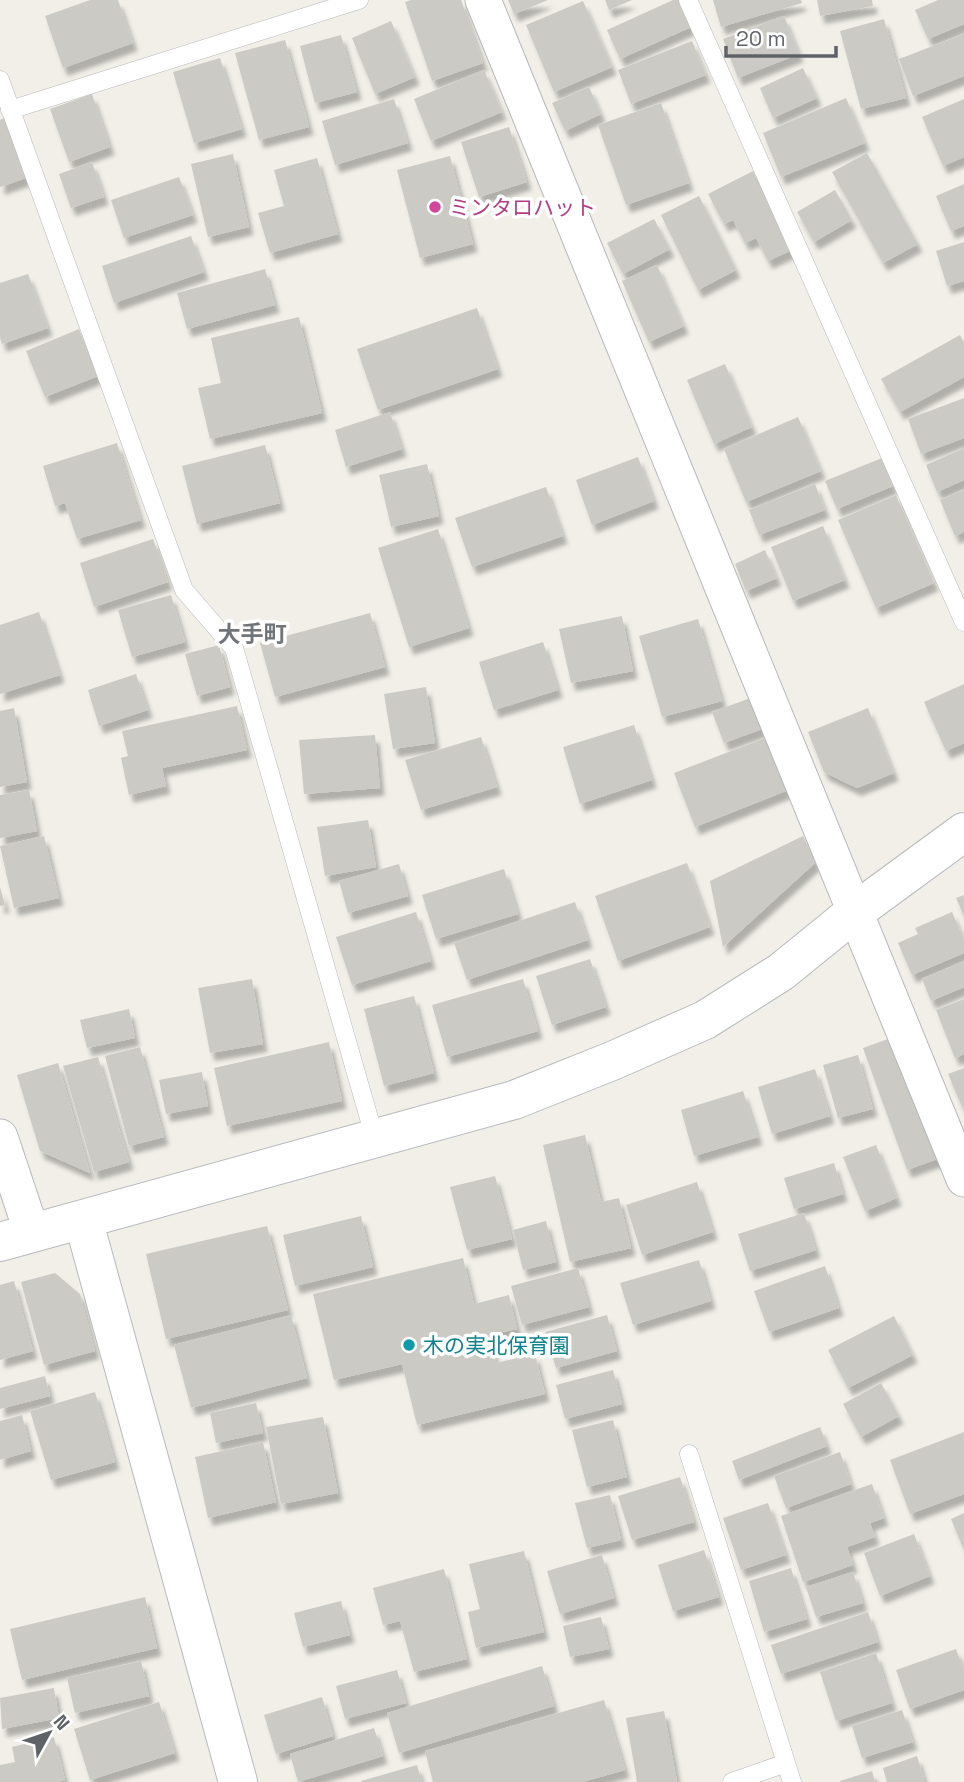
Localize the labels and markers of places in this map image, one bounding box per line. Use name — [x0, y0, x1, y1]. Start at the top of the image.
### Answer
place label: ミンタロハット — [449, 194, 596, 221]
marker: ミンタロハット — [427, 199, 443, 215]
place label: 木の実北保育園 — [423, 1332, 570, 1359]
marker: 木の実北保育園 — [401, 1337, 417, 1353]

